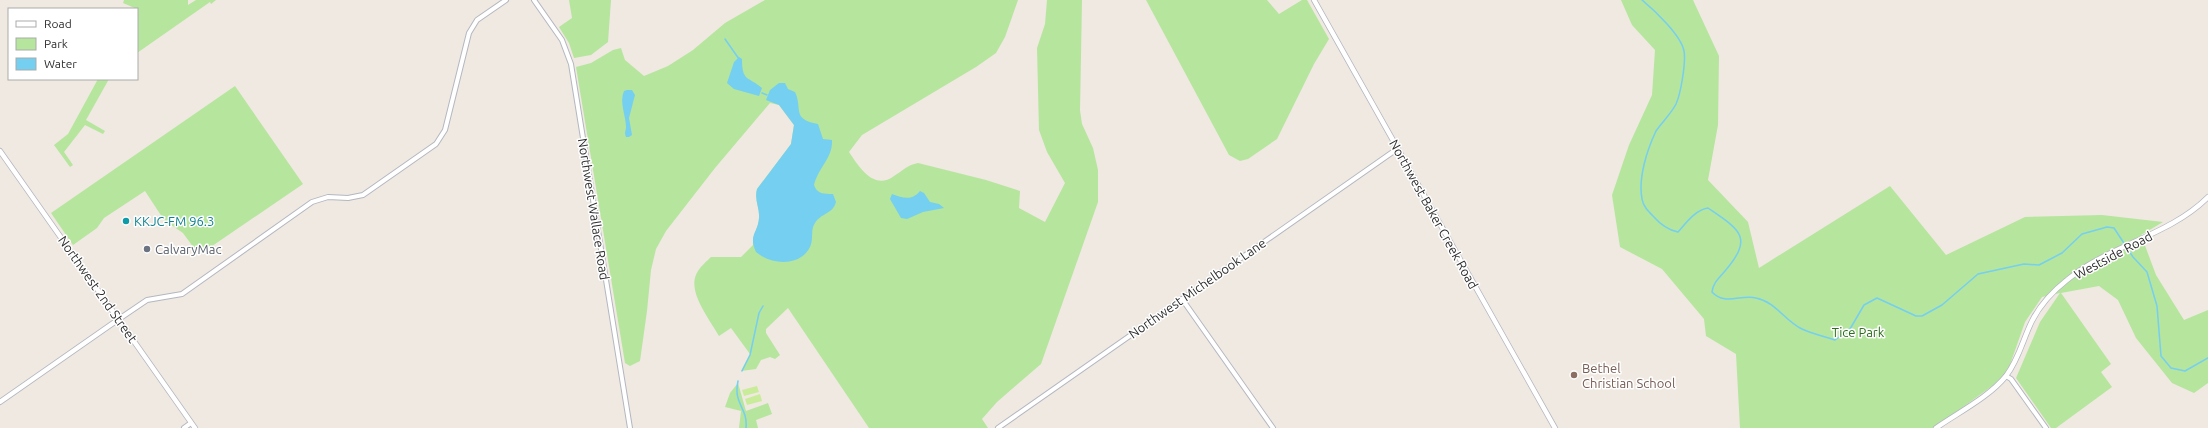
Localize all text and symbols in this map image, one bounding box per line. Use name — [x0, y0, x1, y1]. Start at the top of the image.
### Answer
legend — [8, 8, 138, 80]
text: Road — [44, 17, 72, 30]
text: Park — [44, 37, 68, 50]
text: Water — [44, 57, 77, 70]
street label: Northwest Wallace Road — [576, 137, 612, 281]
street label: Northwest Baker Creek Road — [1387, 137, 1481, 291]
place label: KKJC-FM 96.3 — [134, 214, 214, 228]
marker: KKJC-FM 96.3 — [121, 216, 131, 226]
street label: Westside Road — [2072, 229, 2154, 281]
street label: Northwest 2nd Street — [56, 233, 140, 345]
street label: Northwest Michelbook Lane — [1126, 235, 1268, 341]
place label: CalvaryMac — [155, 242, 222, 256]
marker: CalvaryMac — [142, 244, 152, 254]
park label: Tice Park — [1832, 325, 1885, 339]
place label: Bethel Christian School — [1582, 361, 1676, 390]
marker: Bethel Christian School — [1569, 370, 1579, 380]

